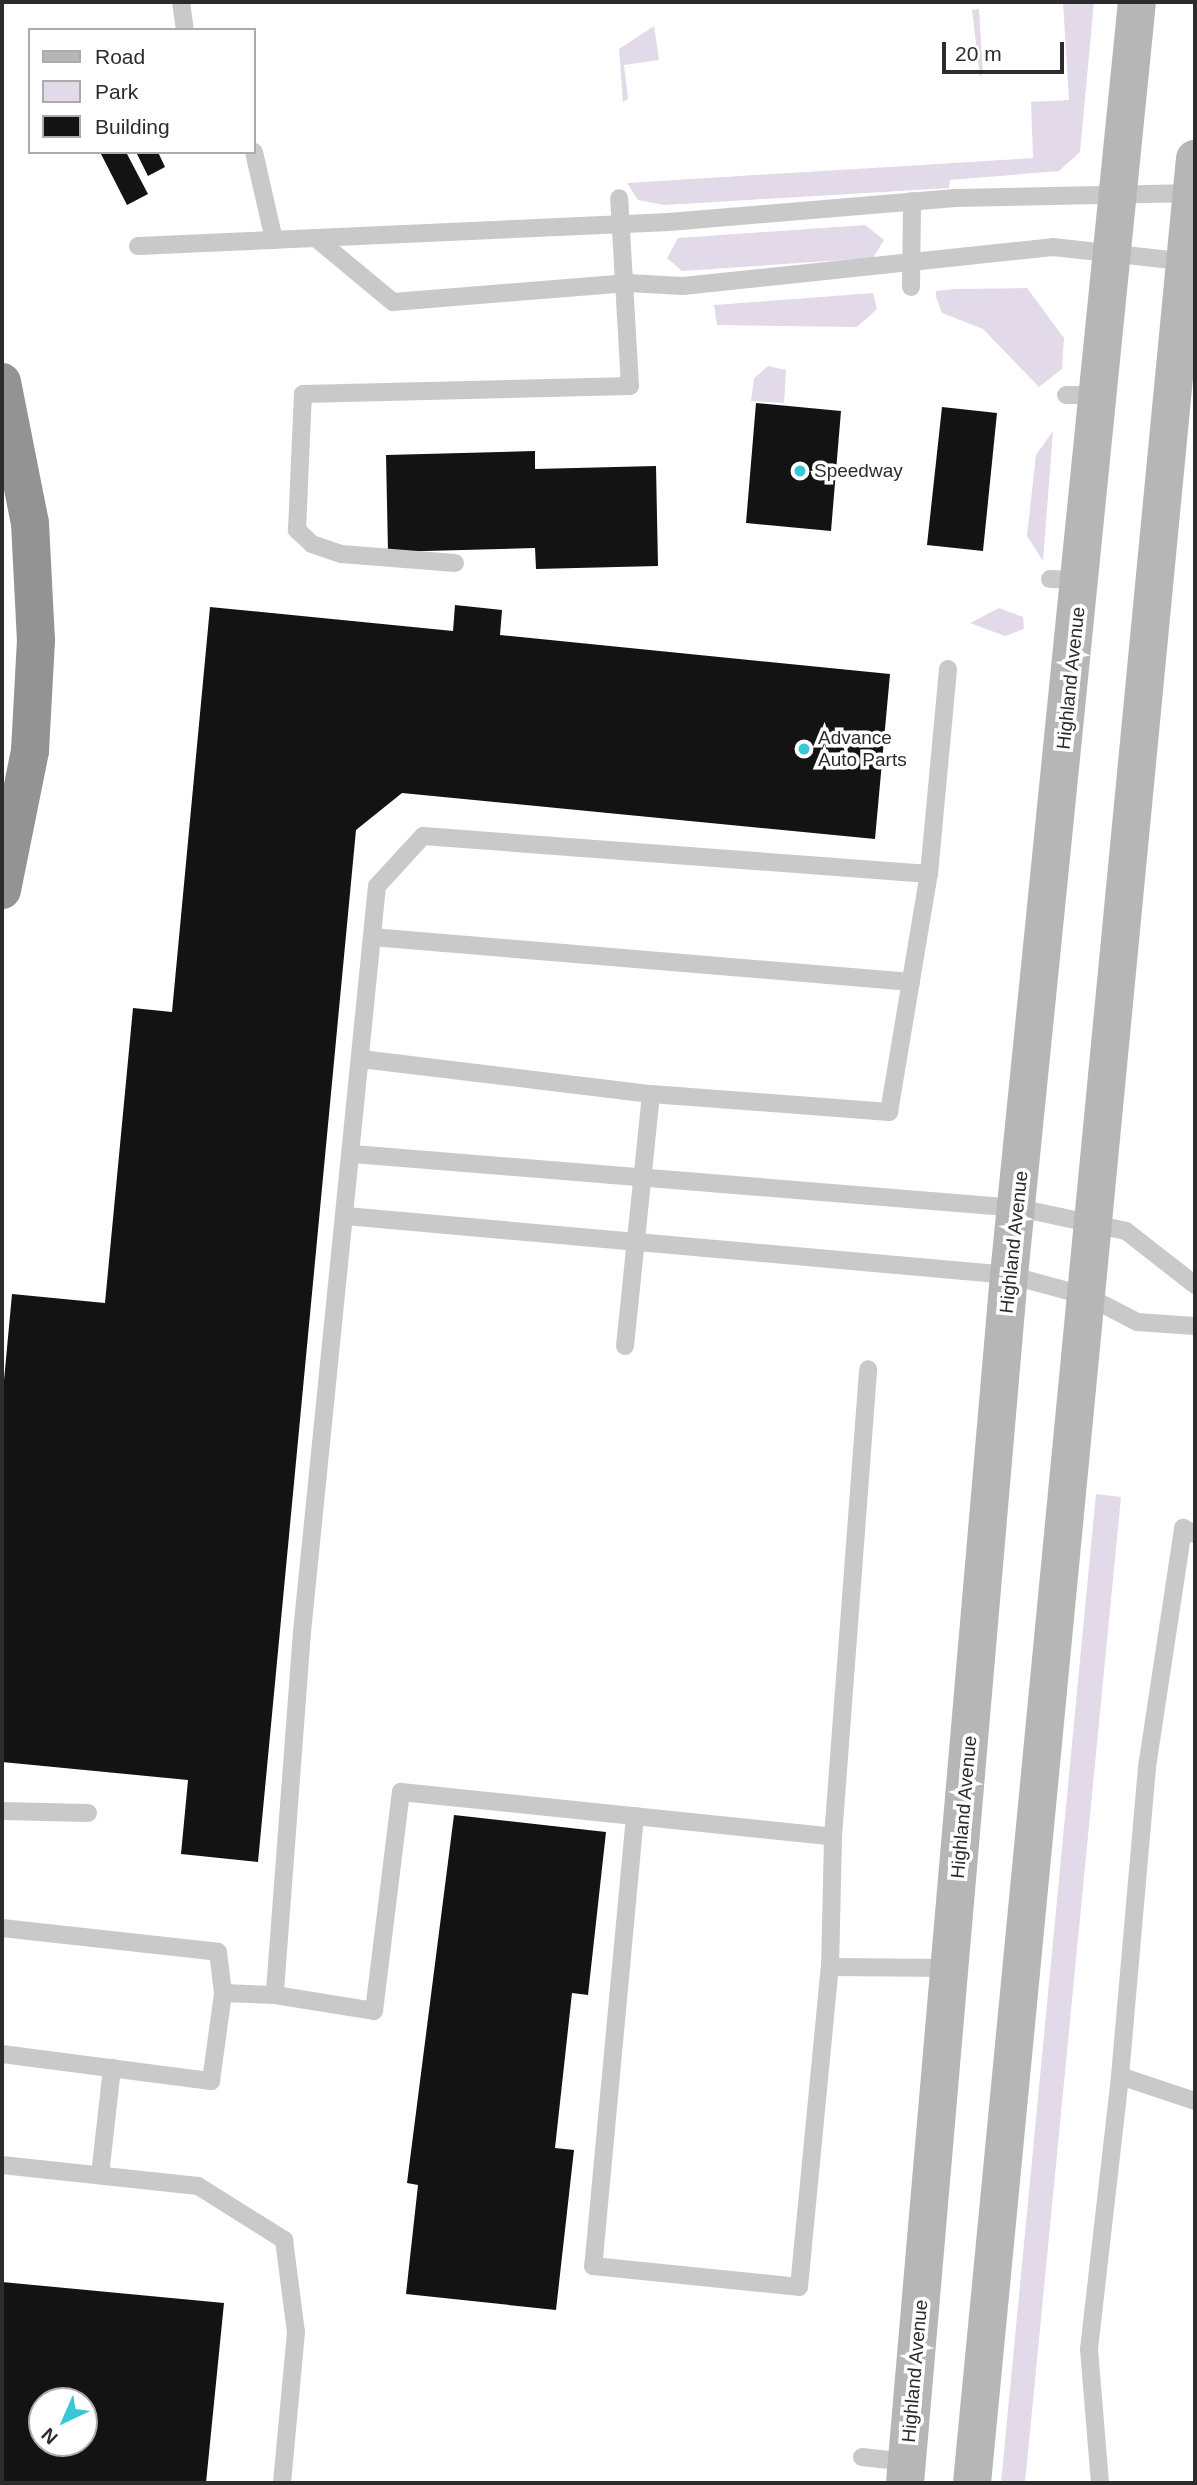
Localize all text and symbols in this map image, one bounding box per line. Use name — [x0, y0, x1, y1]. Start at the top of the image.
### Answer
legend — [28, 28, 256, 154]
scale bar — [945, 28, 1068, 72]
text: 20 m — [955, 42, 1002, 65]
text: Road — [95, 45, 145, 68]
text: Park — [95, 80, 138, 103]
text: Building — [95, 115, 170, 138]
place label: Speedway — [814, 460, 903, 482]
marker: Speedway — [792, 463, 808, 479]
street label: Highland Avenue — [1052, 605, 1090, 751]
place label: Advance Auto Parts — [818, 727, 907, 771]
marker: Advance Auto Parts — [796, 741, 812, 757]
street label: Highland Avenue — [995, 1169, 1033, 1315]
street label: Highland Avenue — [946, 1734, 982, 1880]
street label: Highland Avenue — [897, 2298, 933, 2444]
north arrow — [28, 2387, 98, 2457]
text: N — [37, 2424, 62, 2448]

